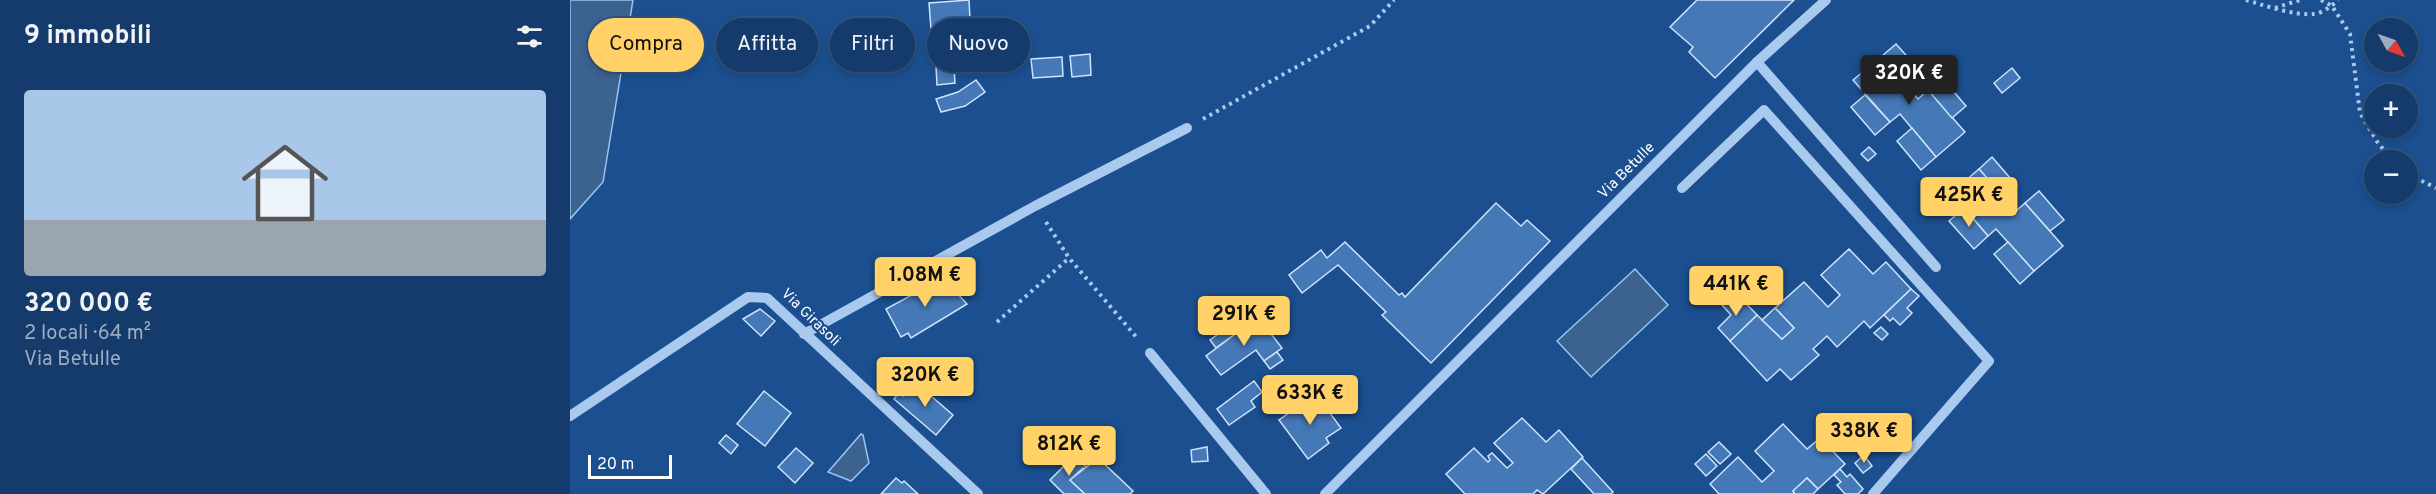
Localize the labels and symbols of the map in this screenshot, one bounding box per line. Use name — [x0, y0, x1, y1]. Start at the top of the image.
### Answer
north arrow — [2364, 18, 2418, 72]
pin: 320K € — [1860, 55, 1958, 106]
street label: Via Betulle — [1595, 139, 1659, 203]
pin: 425K € — [1920, 177, 2018, 228]
pin: 1.08M € — [870, 257, 980, 308]
pin: 441K € — [1687, 266, 1785, 317]
street label: Via Girasoli — [776, 285, 844, 351]
pin: 291K € — [1195, 296, 1293, 347]
pin: 320K € — [876, 357, 974, 408]
pin: 633K € — [1261, 375, 1359, 426]
pin: 338K € — [1815, 413, 1913, 464]
pin: 812K € — [1020, 426, 1118, 477]
scale bar — [588, 452, 672, 480]

